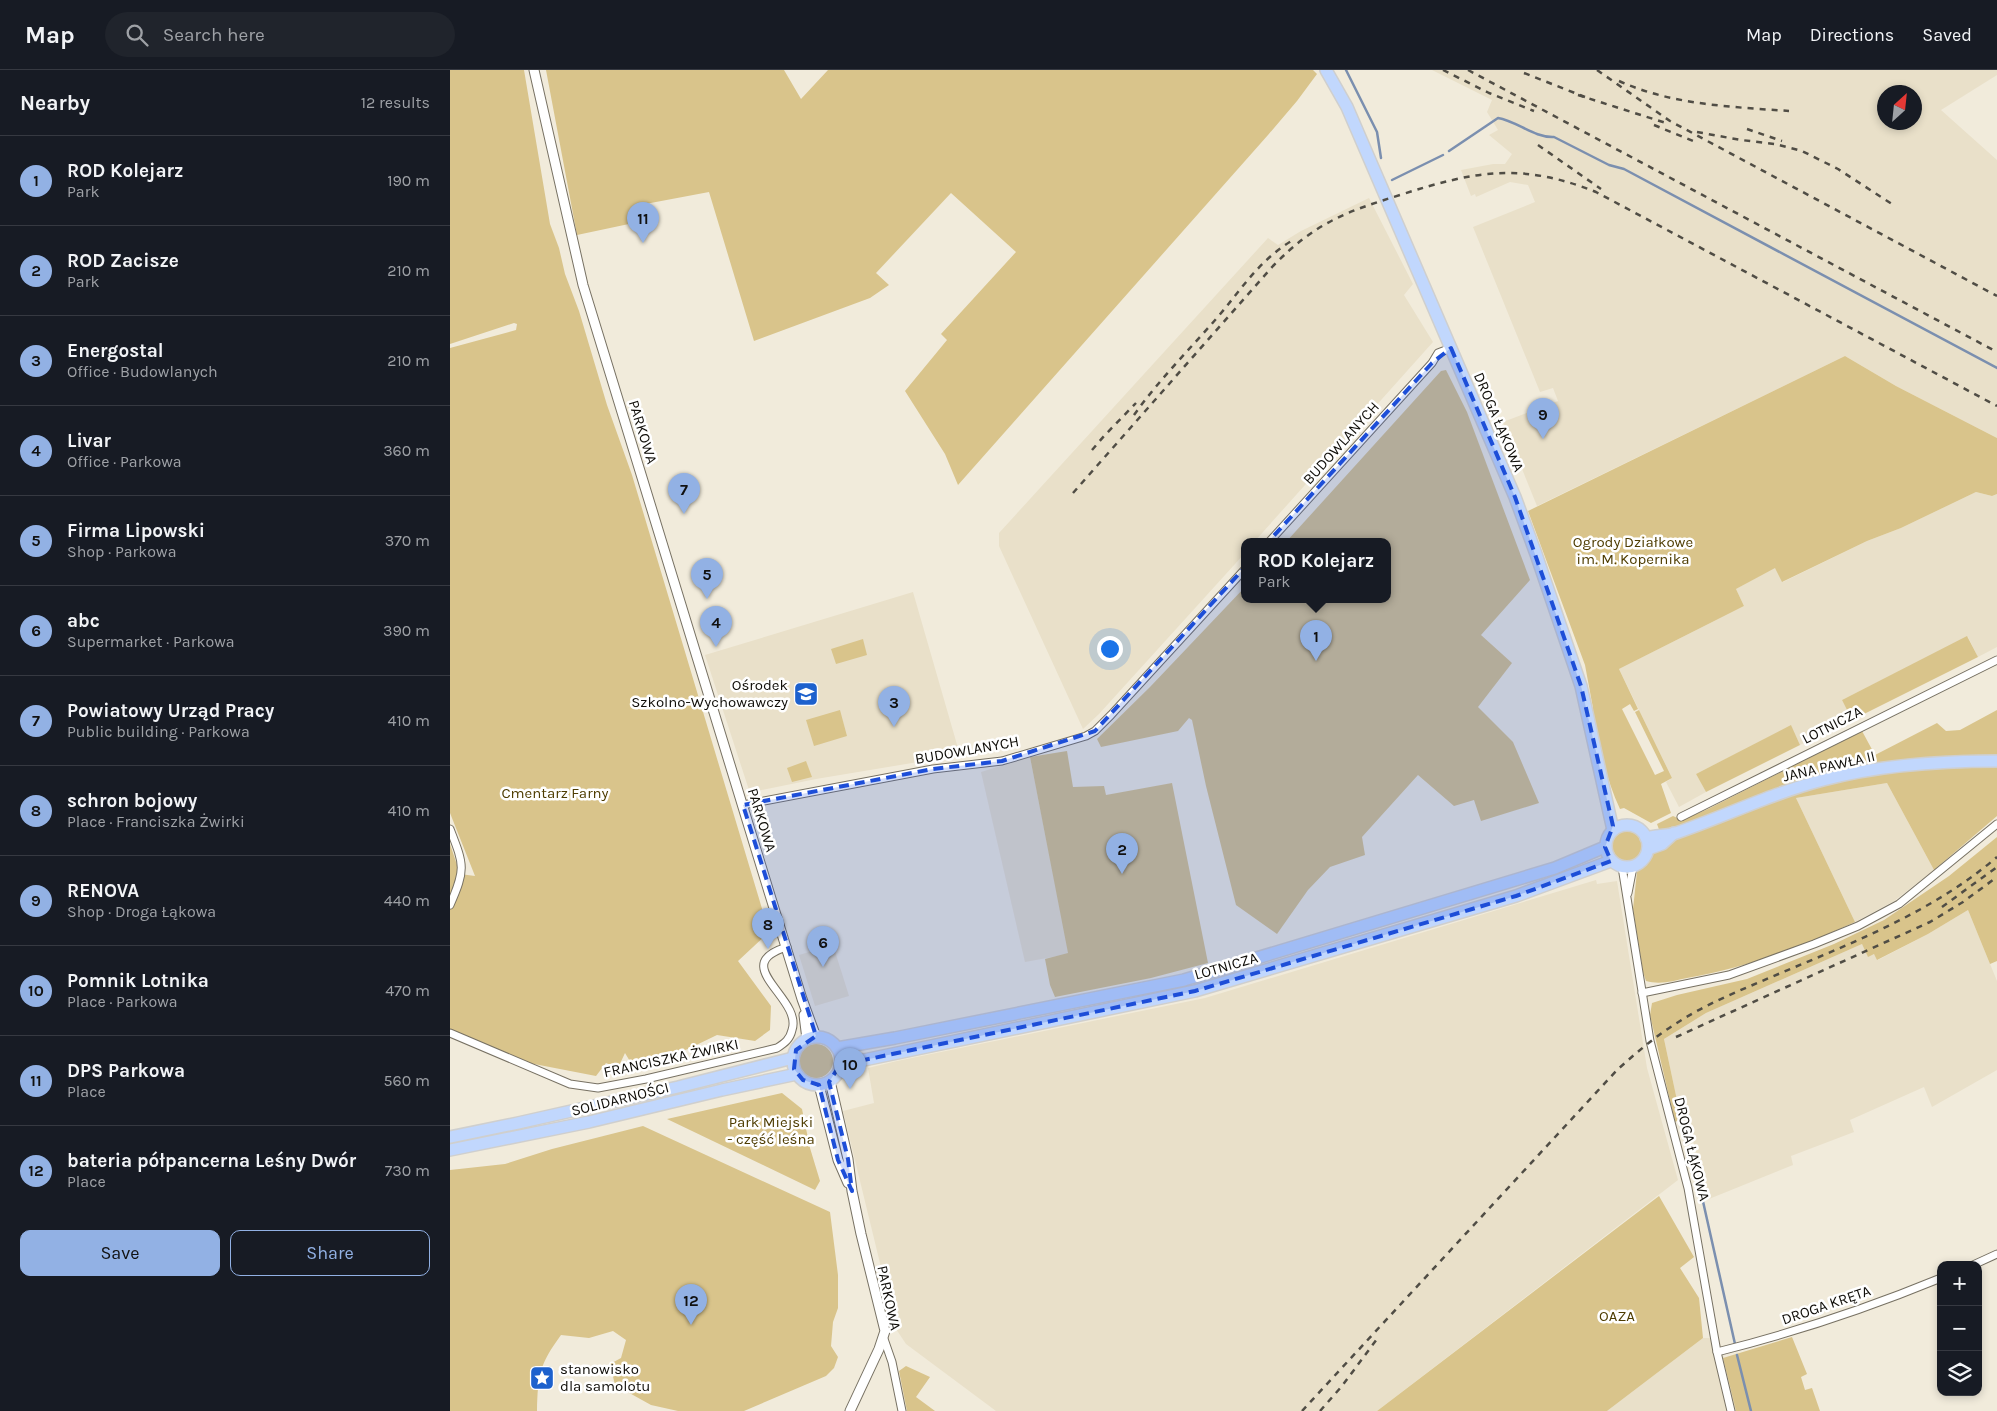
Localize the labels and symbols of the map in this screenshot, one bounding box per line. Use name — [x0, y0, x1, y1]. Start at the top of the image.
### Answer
north arrow — [1877, 85, 1922, 130]
pin: 11 — [627, 202, 659, 243]
street label: DROGA ŁĄKOWA — [1470, 369, 1528, 475]
street label: PARKOWA — [625, 398, 661, 466]
street label: BUDOWLANYCH — [1299, 398, 1383, 488]
pin: 9 — [1527, 398, 1559, 439]
pin: 7 — [668, 473, 700, 514]
park label: Ogrody Działkowe im. M. Kopernika — [1573, 533, 1693, 568]
pin: 5 — [691, 558, 723, 599]
pin: 4 — [700, 606, 732, 647]
pin: 1 — [1300, 620, 1332, 661]
your location — [1097, 636, 1123, 662]
place label: Ośrodek Szkolno-Wychowawczy — [631, 676, 788, 711]
school or university icon: Ośrodek Szkolno-Wychowawczy — [793, 681, 819, 707]
pin: 3 — [878, 686, 910, 727]
street label: LOTNICZA — [1799, 702, 1866, 748]
street label: BUDOWLANYCH — [914, 732, 1020, 768]
street label: JANA PAWŁA II — [1781, 747, 1877, 785]
park label: Cmentarz Farny — [501, 784, 609, 802]
street label: PARKOWA — [744, 786, 780, 854]
pin: 2 — [1106, 833, 1138, 874]
pin: 8 — [752, 908, 784, 949]
pin: 6 — [807, 926, 839, 967]
street label: LOTNICZA — [1192, 948, 1260, 984]
street label: FRANCISZKA ŻWIRKI — [602, 1035, 740, 1081]
pin: 10 — [834, 1048, 866, 1089]
street label: SOLIDARNOŚCI — [569, 1078, 671, 1120]
street label: DROGA ŁĄKOWA — [1670, 1095, 1714, 1203]
park label: Park Miejski - część leśna — [727, 1113, 815, 1148]
street label: PARKOWA — [873, 1264, 905, 1332]
street label: DROGA KRĘTA — [1779, 1281, 1873, 1329]
pin: 12 — [675, 1284, 707, 1325]
park label: OAZA — [1599, 1307, 1635, 1325]
place label: stanowisko dla samolotu — [560, 1360, 650, 1395]
place icon: stanowisko dla samolotu — [529, 1365, 555, 1391]

